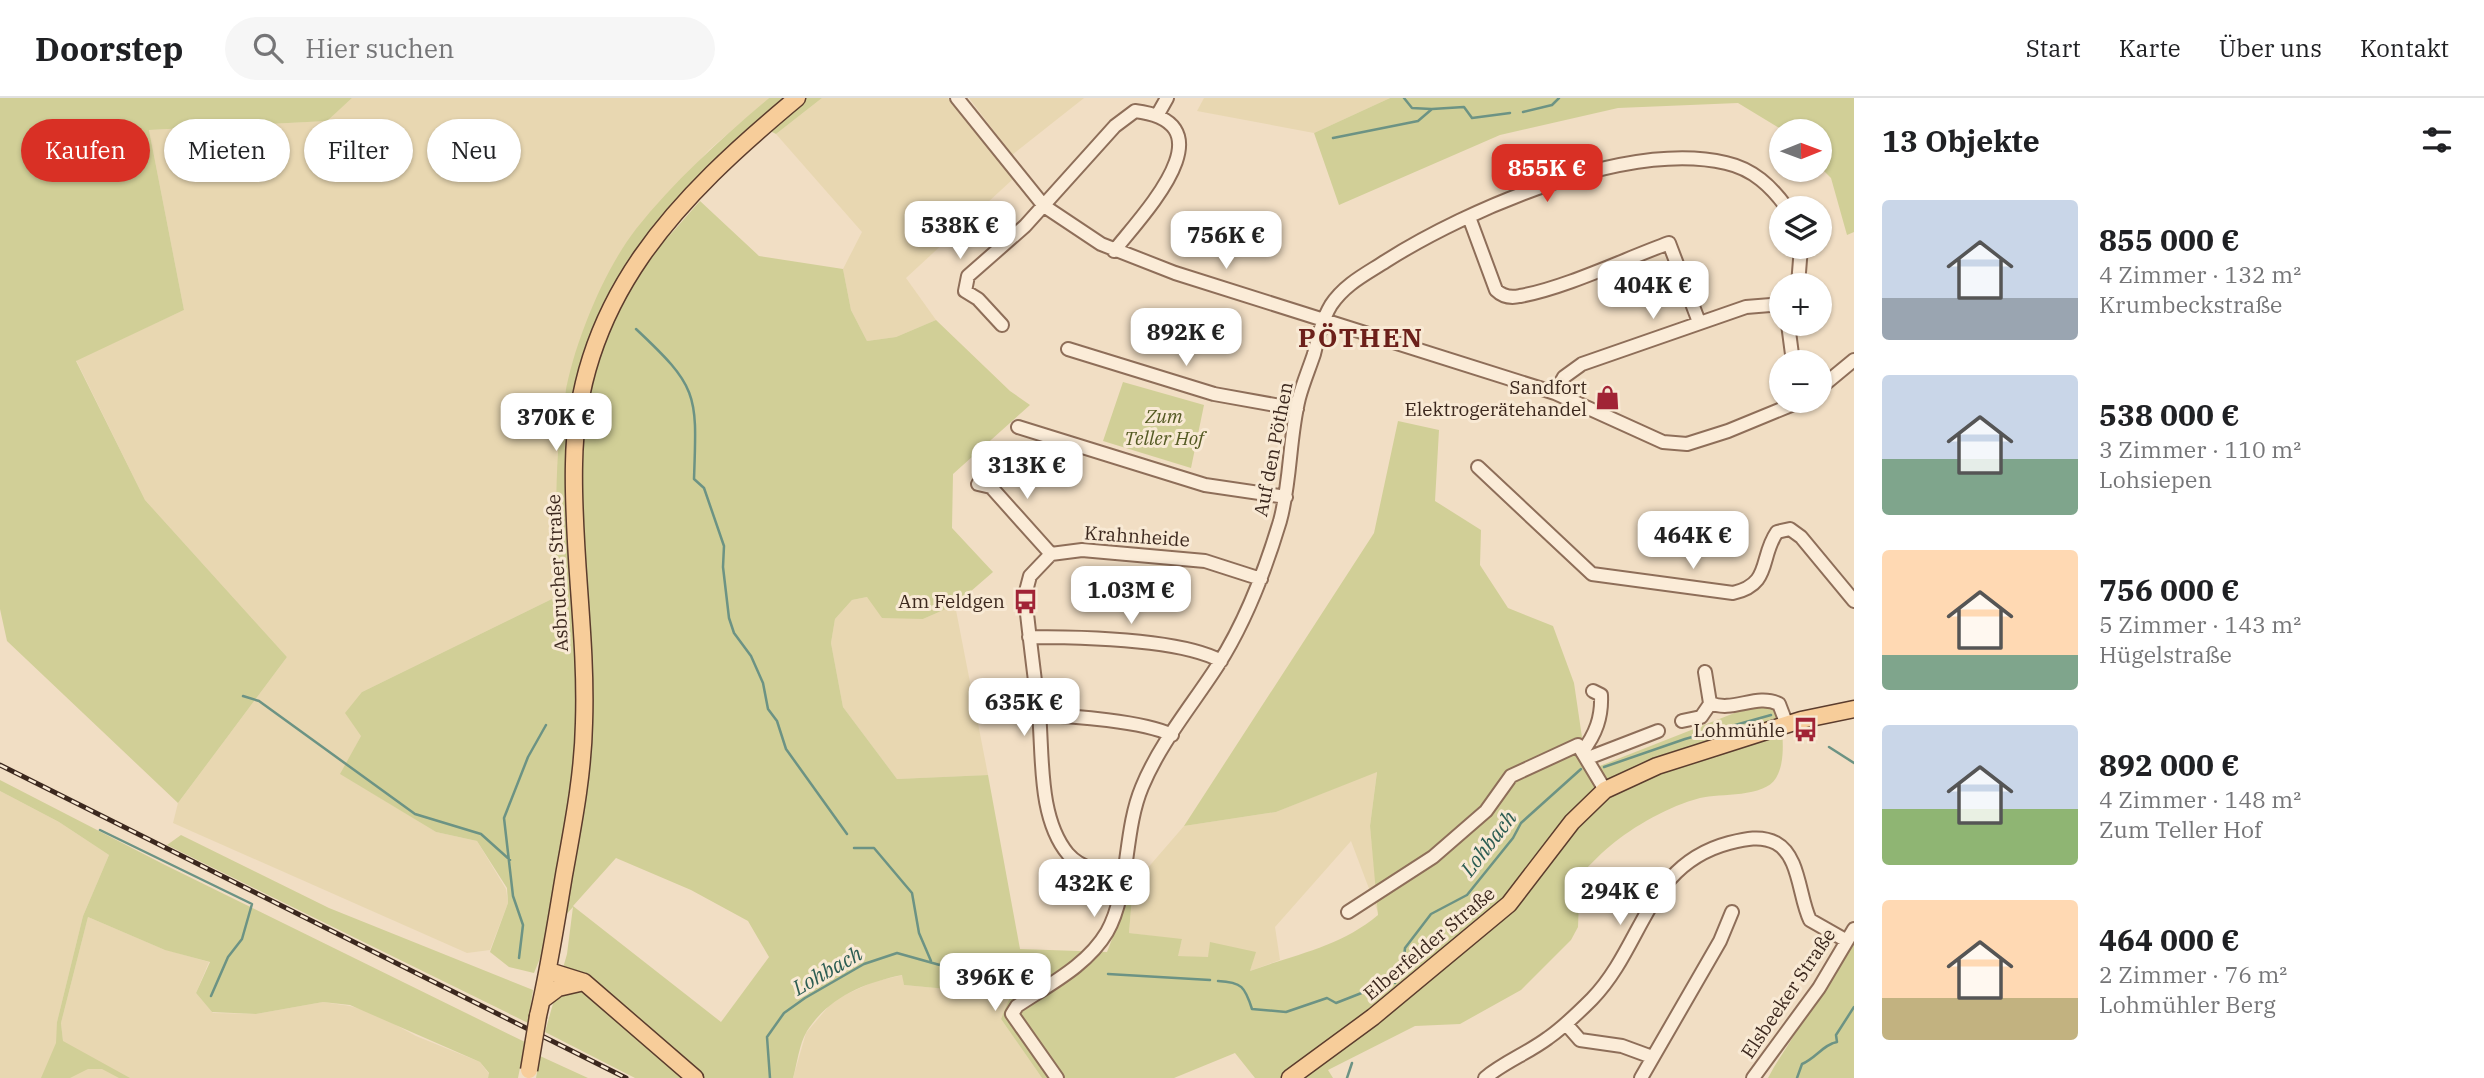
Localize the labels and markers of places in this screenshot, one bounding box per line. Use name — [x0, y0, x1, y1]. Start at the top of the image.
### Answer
pin: 855K € — [1490, 144, 1604, 204]
pin: 538K € — [903, 202, 1017, 261]
pin: 756K € — [1169, 212, 1283, 271]
pin: 404K € — [1596, 262, 1710, 321]
pin: 892K € — [1129, 308, 1243, 368]
place label: Sandfort Elektrogerätehandel — [1404, 375, 1587, 421]
shop icon: Sandfort Elektrogerätehandel — [1593, 384, 1621, 412]
pin: 370K € — [499, 394, 613, 453]
pin: 313K € — [970, 442, 1084, 501]
pin: 464K € — [1636, 512, 1750, 571]
pin: 1.03M € — [1066, 566, 1196, 626]
bus stop icon: Am Feldgen — [1011, 587, 1039, 615]
place label: Am Feldgen — [898, 589, 1005, 613]
pin: 635K € — [967, 678, 1081, 738]
bus stop icon: Lohmühle — [1791, 716, 1819, 744]
place label: Lohmühle — [1694, 718, 1785, 742]
pin: 432K € — [1037, 860, 1151, 919]
pin: 294K € — [1563, 868, 1677, 927]
pin: 396K € — [938, 954, 1052, 1013]

